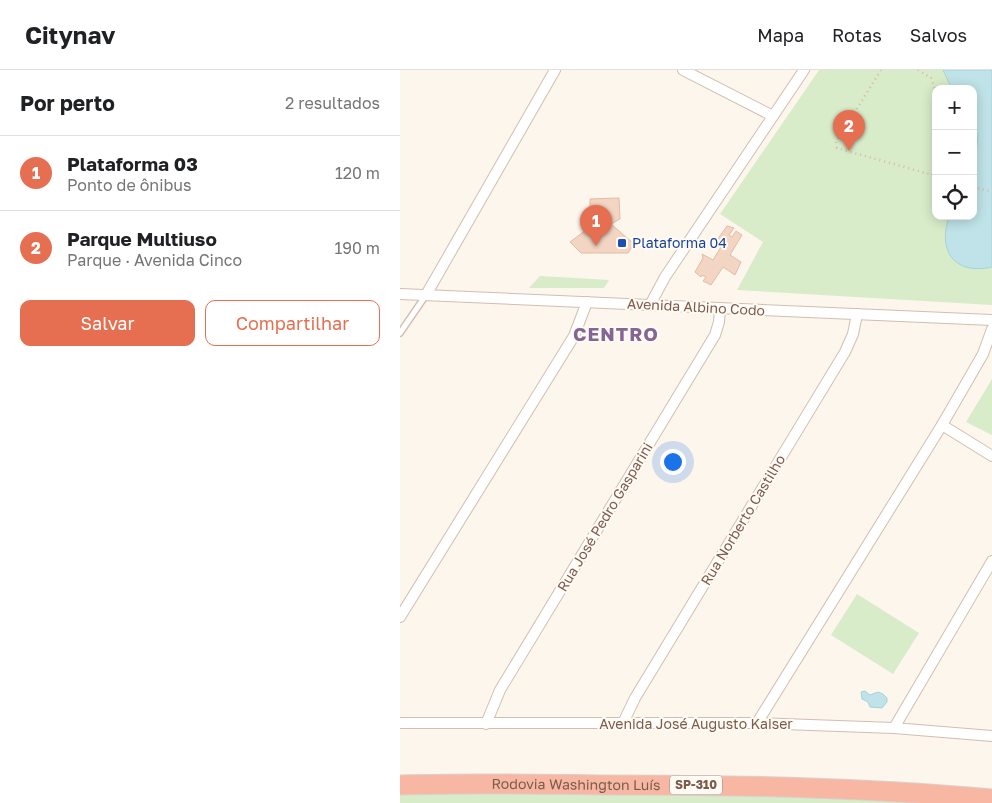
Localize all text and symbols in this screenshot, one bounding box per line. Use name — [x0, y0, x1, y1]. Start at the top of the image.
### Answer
text: Citynav — [25, 20, 115, 49]
text: Mapa — [757, 24, 804, 46]
text: Rotas — [832, 24, 882, 46]
text: Salvos — [910, 24, 967, 46]
map controls — [932, 85, 977, 220]
button: + — [932, 85, 977, 130]
text: Por perto — [20, 90, 115, 116]
text: 2 resultados — [285, 93, 380, 113]
pin: 2 — [833, 110, 865, 151]
button: − — [932, 130, 977, 175]
text: Plataforma 03 — [67, 152, 198, 175]
text: 1 — [32, 163, 40, 183]
text: 120 m — [335, 163, 380, 183]
text: Ponto de ônibus — [67, 175, 191, 195]
button: locate — [932, 175, 977, 220]
pin: 1 — [580, 205, 612, 246]
text: Parque Multiuso — [67, 227, 217, 250]
place label: Plataforma 04 — [632, 234, 727, 251]
marker: Plataforma 04 — [616, 237, 628, 249]
text: 2 — [31, 238, 41, 258]
text: 190 m — [334, 238, 380, 258]
text: Parque · Avenida Cinco — [67, 250, 242, 270]
street label: Avenida Albino Codo — [627, 294, 765, 319]
button: Salvar — [20, 300, 195, 346]
button: Compartilhar — [205, 300, 380, 346]
district label: CENTRO — [573, 322, 659, 345]
street label: Rua José Pedro Gasparini — [553, 439, 656, 594]
your location — [660, 449, 686, 475]
street label: Rua Norberto Castilho — [697, 451, 788, 588]
street label: Avenida José Augusto Kaiser — [599, 715, 793, 732]
street label: Rodovia Washington Luís — [491, 775, 661, 793]
road number: SP-310 — [670, 776, 722, 794]

